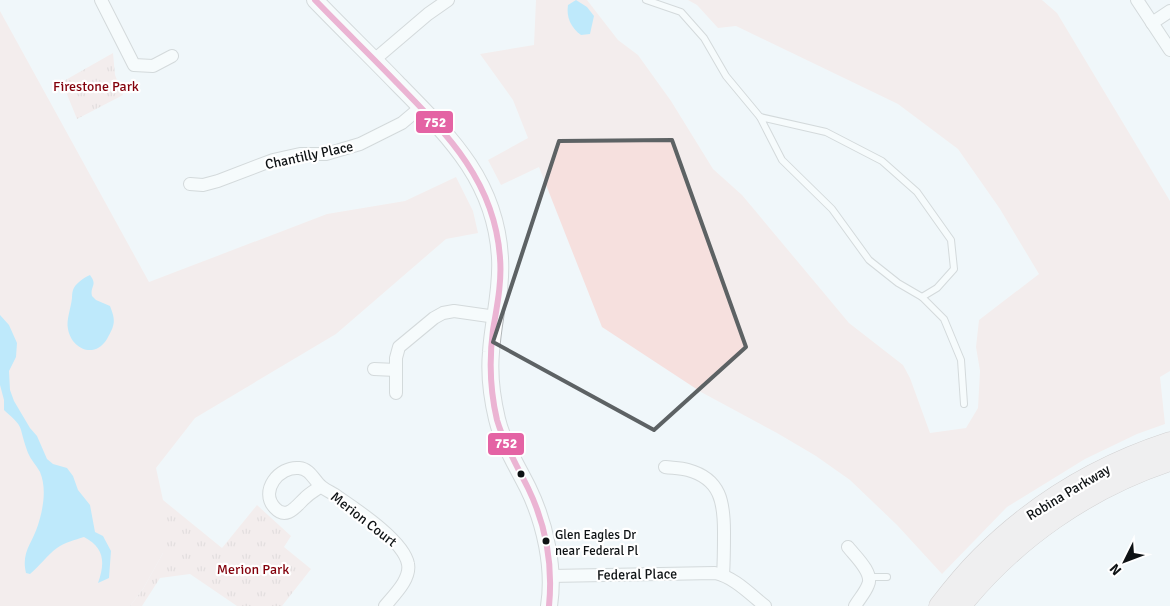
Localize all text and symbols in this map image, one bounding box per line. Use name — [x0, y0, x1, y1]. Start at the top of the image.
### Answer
park label: Firestone Park — [53, 78, 139, 95]
line badge: 752 — [415, 110, 454, 134]
text: 752 — [424, 114, 446, 131]
street label: Chantilly Place — [263, 138, 355, 173]
line badge: 752 — [487, 432, 525, 456]
text: 752 — [495, 435, 517, 452]
street label: Robina Parkway — [1023, 460, 1114, 524]
unlabelled marker — [516, 469, 526, 479]
street label: Merion Court — [327, 488, 400, 551]
place label: Glen Eagles Dr near Federal Pl — [555, 527, 638, 559]
marker: Glen Eagles Dr near Federal Pl — [541, 536, 551, 546]
north arrow — [1100, 536, 1150, 586]
text: N — [1106, 560, 1125, 579]
park label: Merion Park — [217, 561, 289, 578]
street label: Federal Place — [597, 565, 677, 584]

